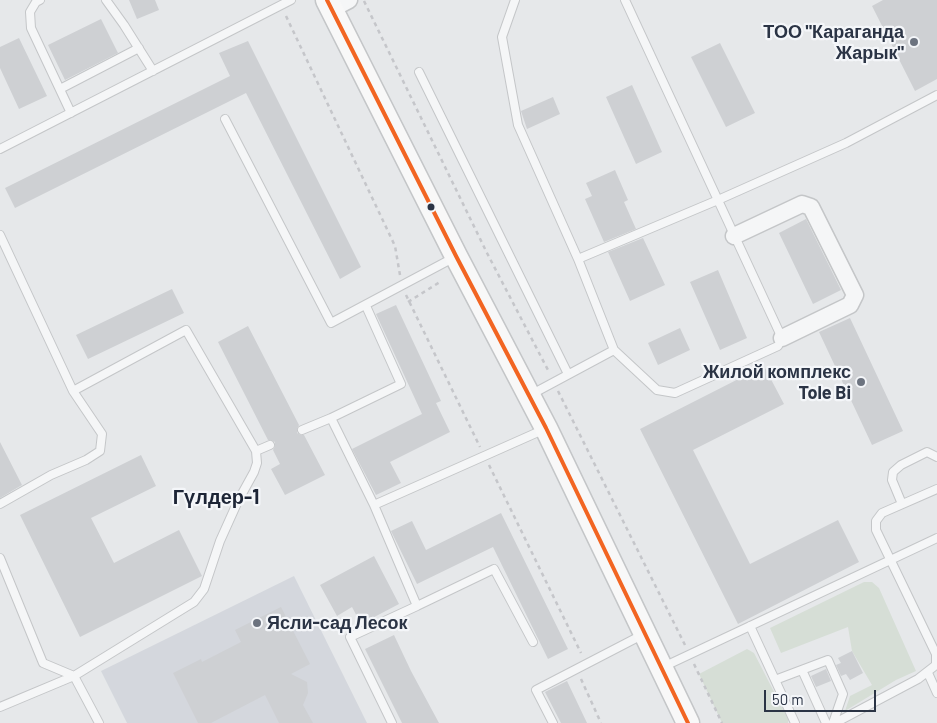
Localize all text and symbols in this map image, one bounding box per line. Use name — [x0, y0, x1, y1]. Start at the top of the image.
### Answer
place label: ТОО "Караганда Жарык" — [763, 21, 904, 64]
marker: ТОО "Караганда Жарык" — [908, 36, 920, 48]
unlabelled marker — [426, 202, 436, 212]
place label: Жилой комплекс Tole Bi — [703, 361, 851, 404]
marker: Жилой комплекс Tole Bi — [855, 376, 867, 388]
district label: Гүлдер-1 — [173, 485, 259, 509]
place label: Ясли-сад Лесок — [267, 612, 407, 634]
marker: Ясли-сад Лесок — [251, 617, 263, 629]
scale bar — [767, 680, 880, 712]
text: 50 m — [772, 690, 804, 708]

